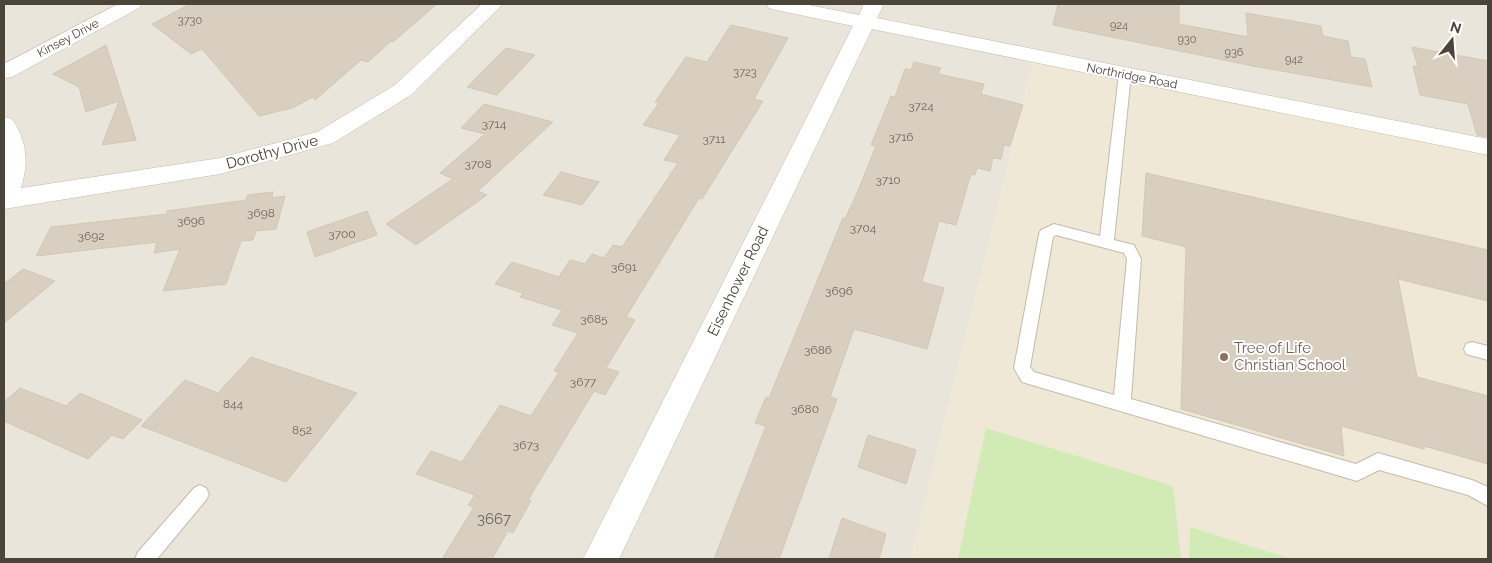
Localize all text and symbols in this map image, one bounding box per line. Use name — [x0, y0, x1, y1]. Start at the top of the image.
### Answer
house number: 3730 — [178, 14, 202, 27]
north arrow — [1427, 15, 1477, 65]
street label: Kinsey Drive — [35, 16, 101, 60]
text: N — [1448, 18, 1463, 37]
house number: 924 — [1110, 19, 1128, 32]
house number: 930 — [1177, 33, 1197, 46]
house number: 936 — [1225, 46, 1244, 59]
house number: 942 — [1285, 53, 1303, 66]
street label: Northridge Road — [1085, 60, 1179, 92]
house number: 3723 — [733, 66, 757, 79]
house number: 3724 — [908, 99, 934, 113]
house number: 3714 — [482, 117, 507, 131]
house number: 3716 — [888, 130, 914, 144]
street label: Dorothy Drive — [224, 131, 320, 173]
house number: 3711 — [702, 132, 726, 146]
house number: 3708 — [464, 157, 492, 171]
house number: 3710 — [875, 173, 901, 187]
house number: 3698 — [247, 206, 275, 220]
house number: 3696 — [177, 214, 205, 228]
house number: 3704 — [850, 221, 877, 235]
street label: Eisenhower Road — [704, 223, 772, 339]
house number: 3700 — [328, 227, 356, 241]
house number: 3692 — [78, 229, 104, 243]
house number: 3691 — [611, 260, 637, 274]
house number: 3696 — [825, 284, 853, 298]
house number: 3685 — [580, 312, 608, 326]
place label: Tree of Life Christian School — [1234, 339, 1347, 374]
house number: 3686 — [804, 343, 832, 357]
marker: Tree of Life Christian School — [1218, 351, 1230, 363]
house number: 3677 — [570, 375, 597, 389]
house number: 844 — [223, 397, 244, 411]
house number: 3680 — [791, 402, 819, 416]
house number: 852 — [292, 423, 312, 437]
house number: 3673 — [513, 438, 539, 452]
house number: 3667 — [477, 510, 511, 528]

